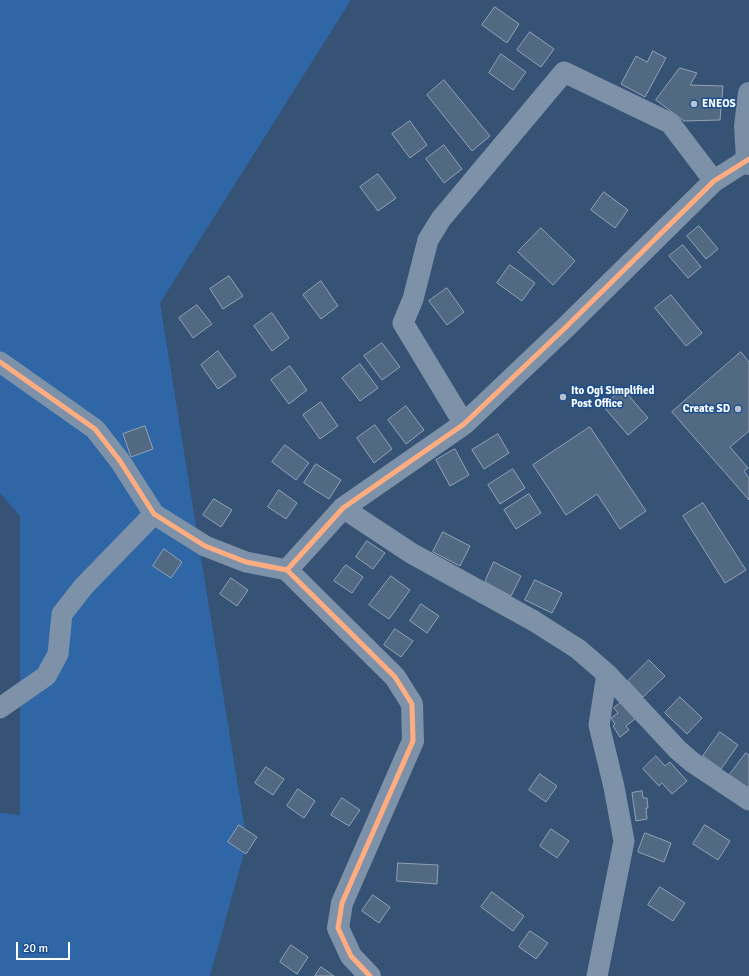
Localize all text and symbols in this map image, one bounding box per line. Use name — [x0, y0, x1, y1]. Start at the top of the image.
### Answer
place label: ENEOS — [702, 97, 736, 111]
marker: ENEOS — [689, 99, 699, 109]
place label: Ito Ogi Simplified Post Office — [571, 384, 654, 410]
marker: Ito Ogi Simplified Post Office — [558, 392, 568, 402]
place label: Create SD — [683, 402, 730, 416]
marker: Create SD — [733, 404, 743, 414]
scale bar — [18, 934, 72, 960]
text: 20 m — [23, 941, 48, 956]

